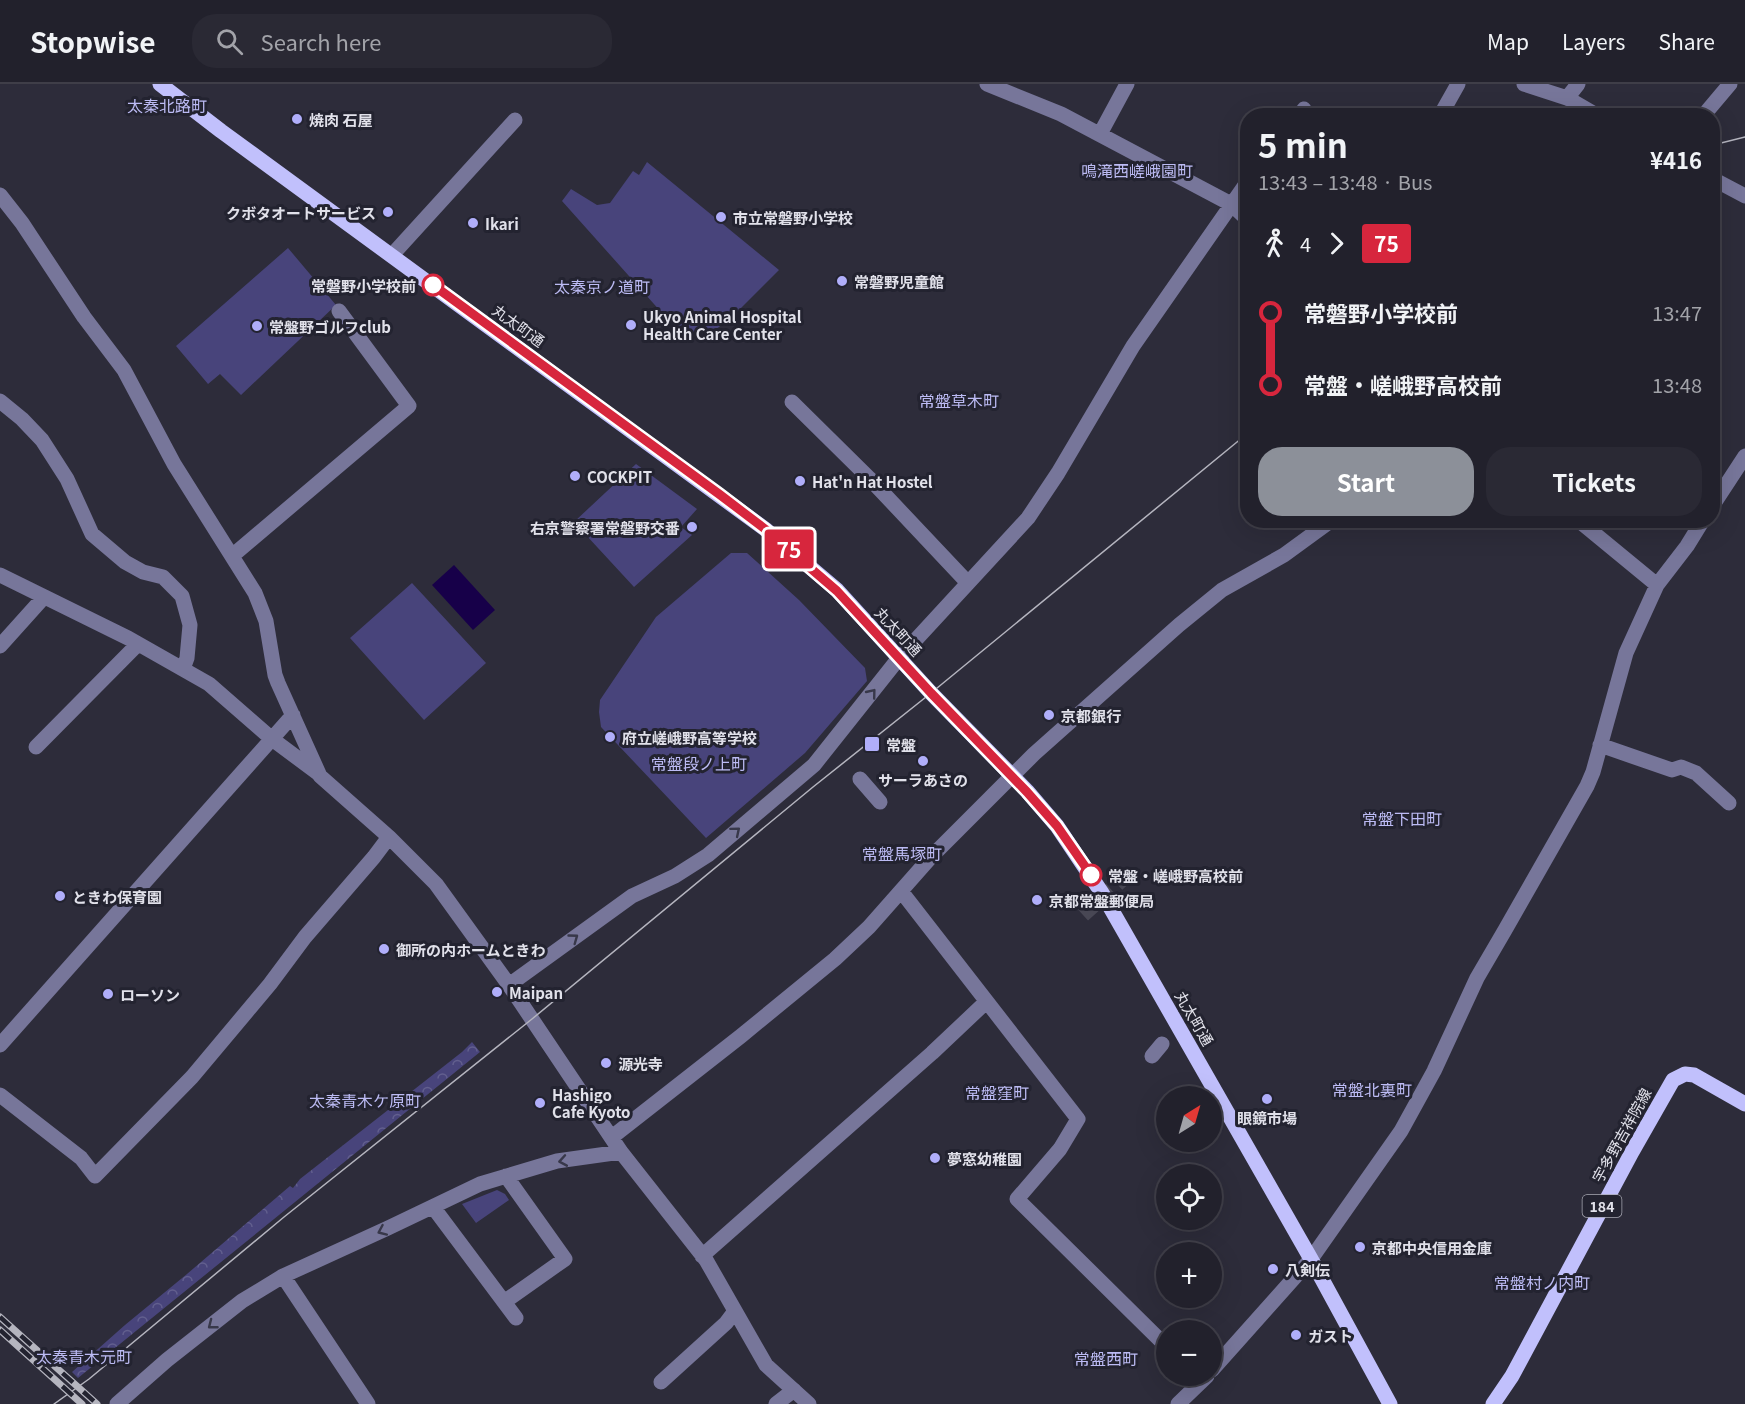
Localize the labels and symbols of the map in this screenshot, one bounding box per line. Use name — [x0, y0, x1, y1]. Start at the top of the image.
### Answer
district label: 太秦北路町 — [127, 93, 207, 117]
place label: 焼肉 石屋 — [309, 109, 372, 130]
marker: 焼肉 石屋 — [290, 112, 304, 126]
district label: 鳴滝西嵯峨園町 — [1081, 158, 1193, 182]
place label: クボタオートサービス — [226, 202, 376, 223]
marker: クボタオートサービス — [381, 205, 395, 219]
place label: 市立常磐野小学校 — [733, 207, 853, 228]
marker: 市立常磐野小学校 — [714, 210, 728, 224]
place label: Ikari — [485, 213, 519, 234]
marker: Ikari — [466, 216, 480, 230]
place label: 常磐野児童館 — [854, 271, 944, 292]
marker: 常磐野小学校前 — [422, 274, 444, 296]
district label: 太秦京ノ道町 — [554, 274, 650, 298]
marker: 常磐野児童館 — [835, 274, 849, 288]
place label: 常磐野小学校前 — [311, 275, 416, 296]
street label: 丸太町通 — [489, 299, 549, 351]
place label: Ukyo Animal Hospital Health Care Center — [643, 306, 802, 344]
place label: 常盤野ゴルフclub — [269, 316, 391, 337]
marker: Ukyo Animal Hospital Health Care Center — [624, 318, 638, 332]
marker: 常盤野ゴルフclub — [250, 319, 264, 333]
district label: 常盤草木町 — [919, 388, 999, 412]
place label: COCKPIT — [587, 466, 652, 487]
marker: COCKPIT — [568, 469, 582, 483]
place label: Hat'n Hat Hostel — [812, 471, 933, 492]
marker: Hat'n Hat Hostel — [793, 474, 807, 488]
place label: 右京警察署常磐野交番 — [530, 517, 680, 538]
marker: 右京警察署常磐野交番 — [685, 520, 699, 534]
line badge: 75 — [762, 530, 816, 568]
street label: 丸太町通 — [871, 602, 927, 660]
one-way arrow — [864, 689, 875, 700]
place label: 京都銀行 — [1061, 705, 1121, 726]
marker: 京都銀行 — [1042, 708, 1056, 722]
place label: 府立嵯峨野高等学校 — [622, 727, 757, 748]
marker: 府立嵯峨野高等学校 — [603, 730, 617, 744]
place label: 常盤 — [886, 734, 916, 755]
marker: 常盤 — [863, 735, 881, 753]
district label: 常盤段ノ上町 — [651, 751, 747, 775]
marker: サーラあさの — [916, 754, 930, 768]
place label: サーラあさの — [878, 769, 968, 790]
district label: 常盤下田町 — [1362, 806, 1442, 830]
one-way arrow — [729, 828, 740, 839]
district label: 常盤馬塚町 — [862, 841, 942, 865]
marker: 常盤・嵯峨野高校前 — [1080, 864, 1102, 886]
place label: 常盤・嵯峨野高校前 — [1108, 865, 1243, 886]
place label: ときわ保育園 — [72, 886, 162, 907]
marker: ときわ保育園 — [53, 889, 67, 903]
place label: 京都常盤郵便局 — [1049, 890, 1154, 911]
marker: 京都常盤郵便局 — [1030, 893, 1044, 907]
one-way arrow — [567, 934, 578, 945]
place label: 御所の内ホームときわ — [396, 939, 546, 960]
marker: 御所の内ホームときわ — [377, 942, 391, 956]
place label: Maipan — [509, 982, 563, 1003]
place label: ローソン — [120, 984, 180, 1005]
marker: Maipan — [490, 985, 504, 999]
marker: ローソン — [101, 987, 115, 1001]
street label: 丸太町通 — [1171, 987, 1219, 1049]
place label: 源光寺 — [618, 1053, 663, 1074]
marker: 源光寺 — [599, 1056, 613, 1070]
district label: 常盤北裏町 — [1332, 1077, 1412, 1101]
district label: 常盤窪町 — [965, 1080, 1029, 1104]
place label: Hashigo Cafe Kyoto — [552, 1084, 630, 1122]
street label: 宇多野吉祥院線 — [1586, 1084, 1656, 1186]
north arrow — [1156, 1086, 1222, 1152]
district label: 太秦青木ケ原町 — [309, 1088, 421, 1112]
marker: 眼鏡市場 — [1260, 1092, 1274, 1106]
marker: Hashigo Cafe Kyoto — [533, 1096, 547, 1110]
place label: 眼鏡市場 — [1237, 1107, 1297, 1128]
place label: 夢窓幼稚園 — [947, 1148, 1022, 1169]
marker: 夢窓幼稚園 — [928, 1151, 942, 1165]
one-way arrow — [558, 1154, 568, 1167]
road number: 184 — [1582, 1195, 1622, 1217]
one-way arrow — [378, 1224, 389, 1236]
place label: 京都中央信用金庫 — [1372, 1237, 1492, 1258]
marker: 京都中央信用金庫 — [1353, 1240, 1367, 1254]
place label: 八剣伝 — [1285, 1259, 1330, 1280]
marker: 八剣伝 — [1266, 1262, 1280, 1276]
district label: 常盤村ノ内町 — [1494, 1270, 1590, 1294]
one-way arrow — [208, 1317, 219, 1328]
place label: ガスト — [1308, 1325, 1353, 1346]
marker: ガスト — [1289, 1328, 1303, 1342]
district label: 太秦青木元町 — [36, 1344, 132, 1368]
district label: 常盤西町 — [1074, 1346, 1138, 1370]

